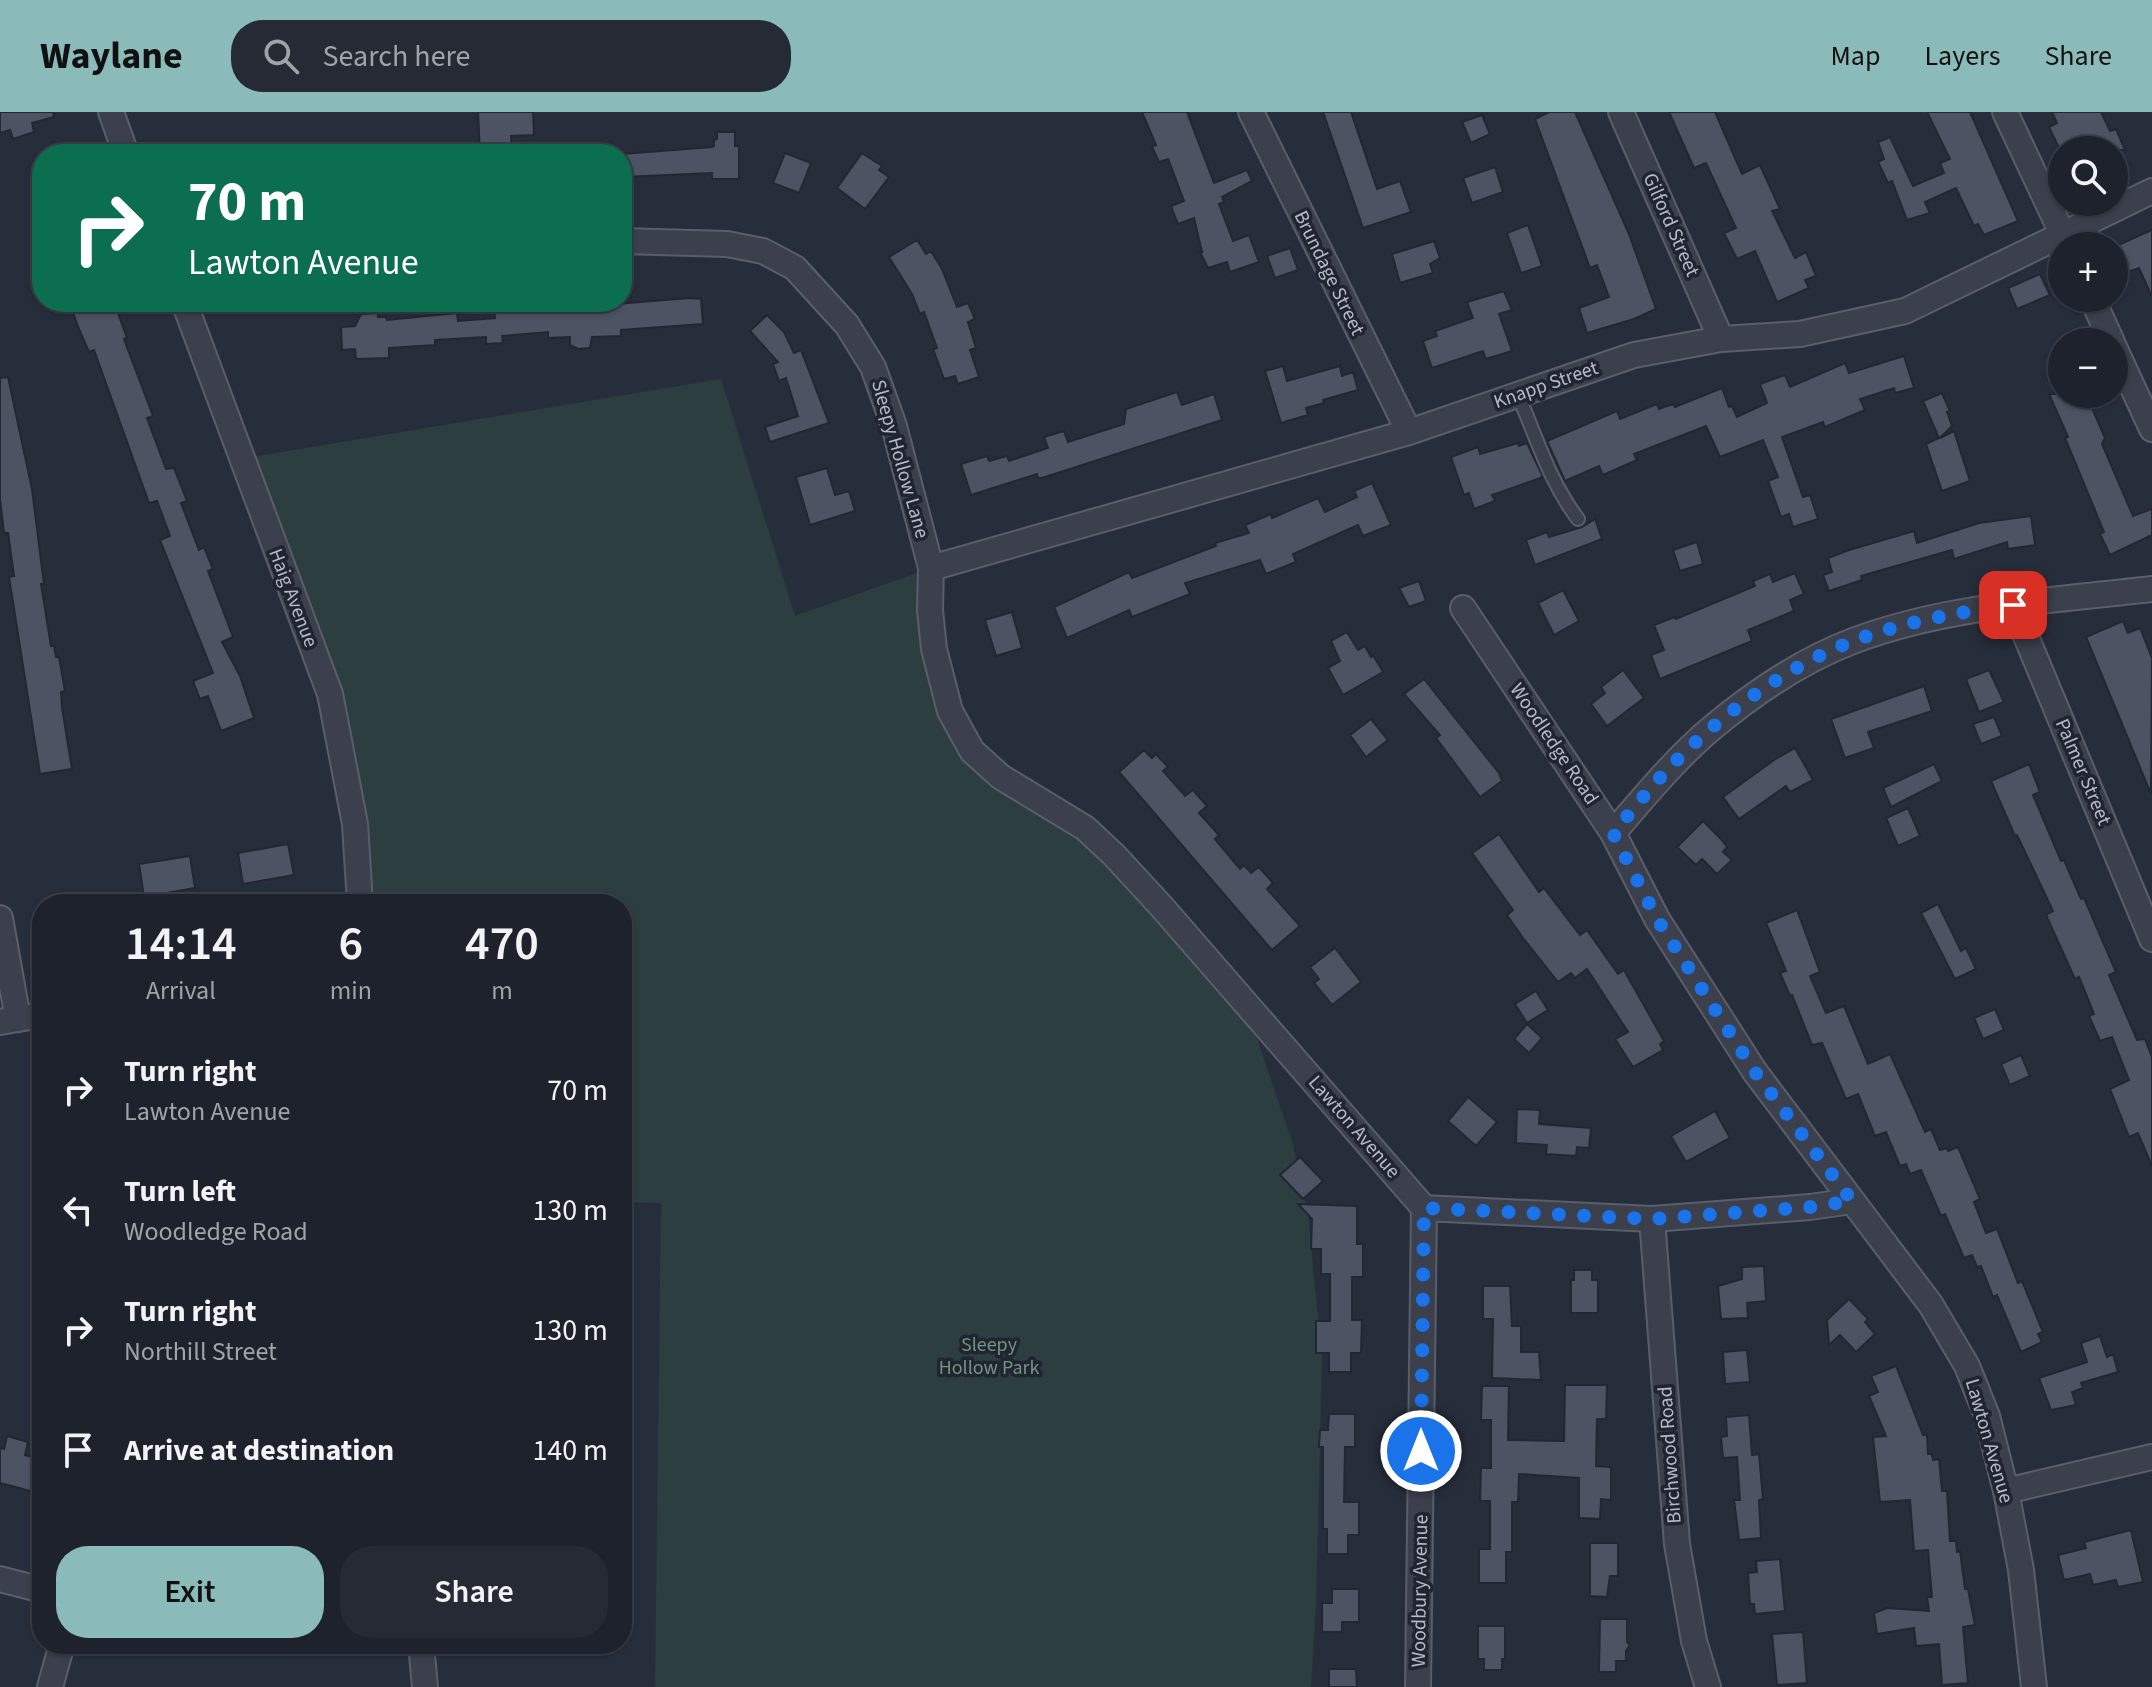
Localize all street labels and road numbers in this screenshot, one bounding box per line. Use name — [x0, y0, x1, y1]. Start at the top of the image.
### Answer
street label: Gilford Street — [1636, 169, 1706, 282]
street label: Brundage Street — [1287, 206, 1371, 340]
street label: Knapp Street — [1490, 354, 1602, 416]
street label: Sleepy Hollow Lane — [864, 376, 936, 542]
street label: Haig Avenue — [261, 545, 325, 652]
street label: Woodledge Road — [1503, 678, 1605, 810]
street label: Palmer Street — [2048, 714, 2118, 830]
street label: Lawton Avenue — [1301, 1069, 1407, 1185]
street label: Lawton Avenue — [1958, 1376, 2020, 1506]
street label: Birchwood Road — [1651, 1385, 1689, 1525]
street label: Woodbury Avenue — [1405, 1514, 1435, 1668]

